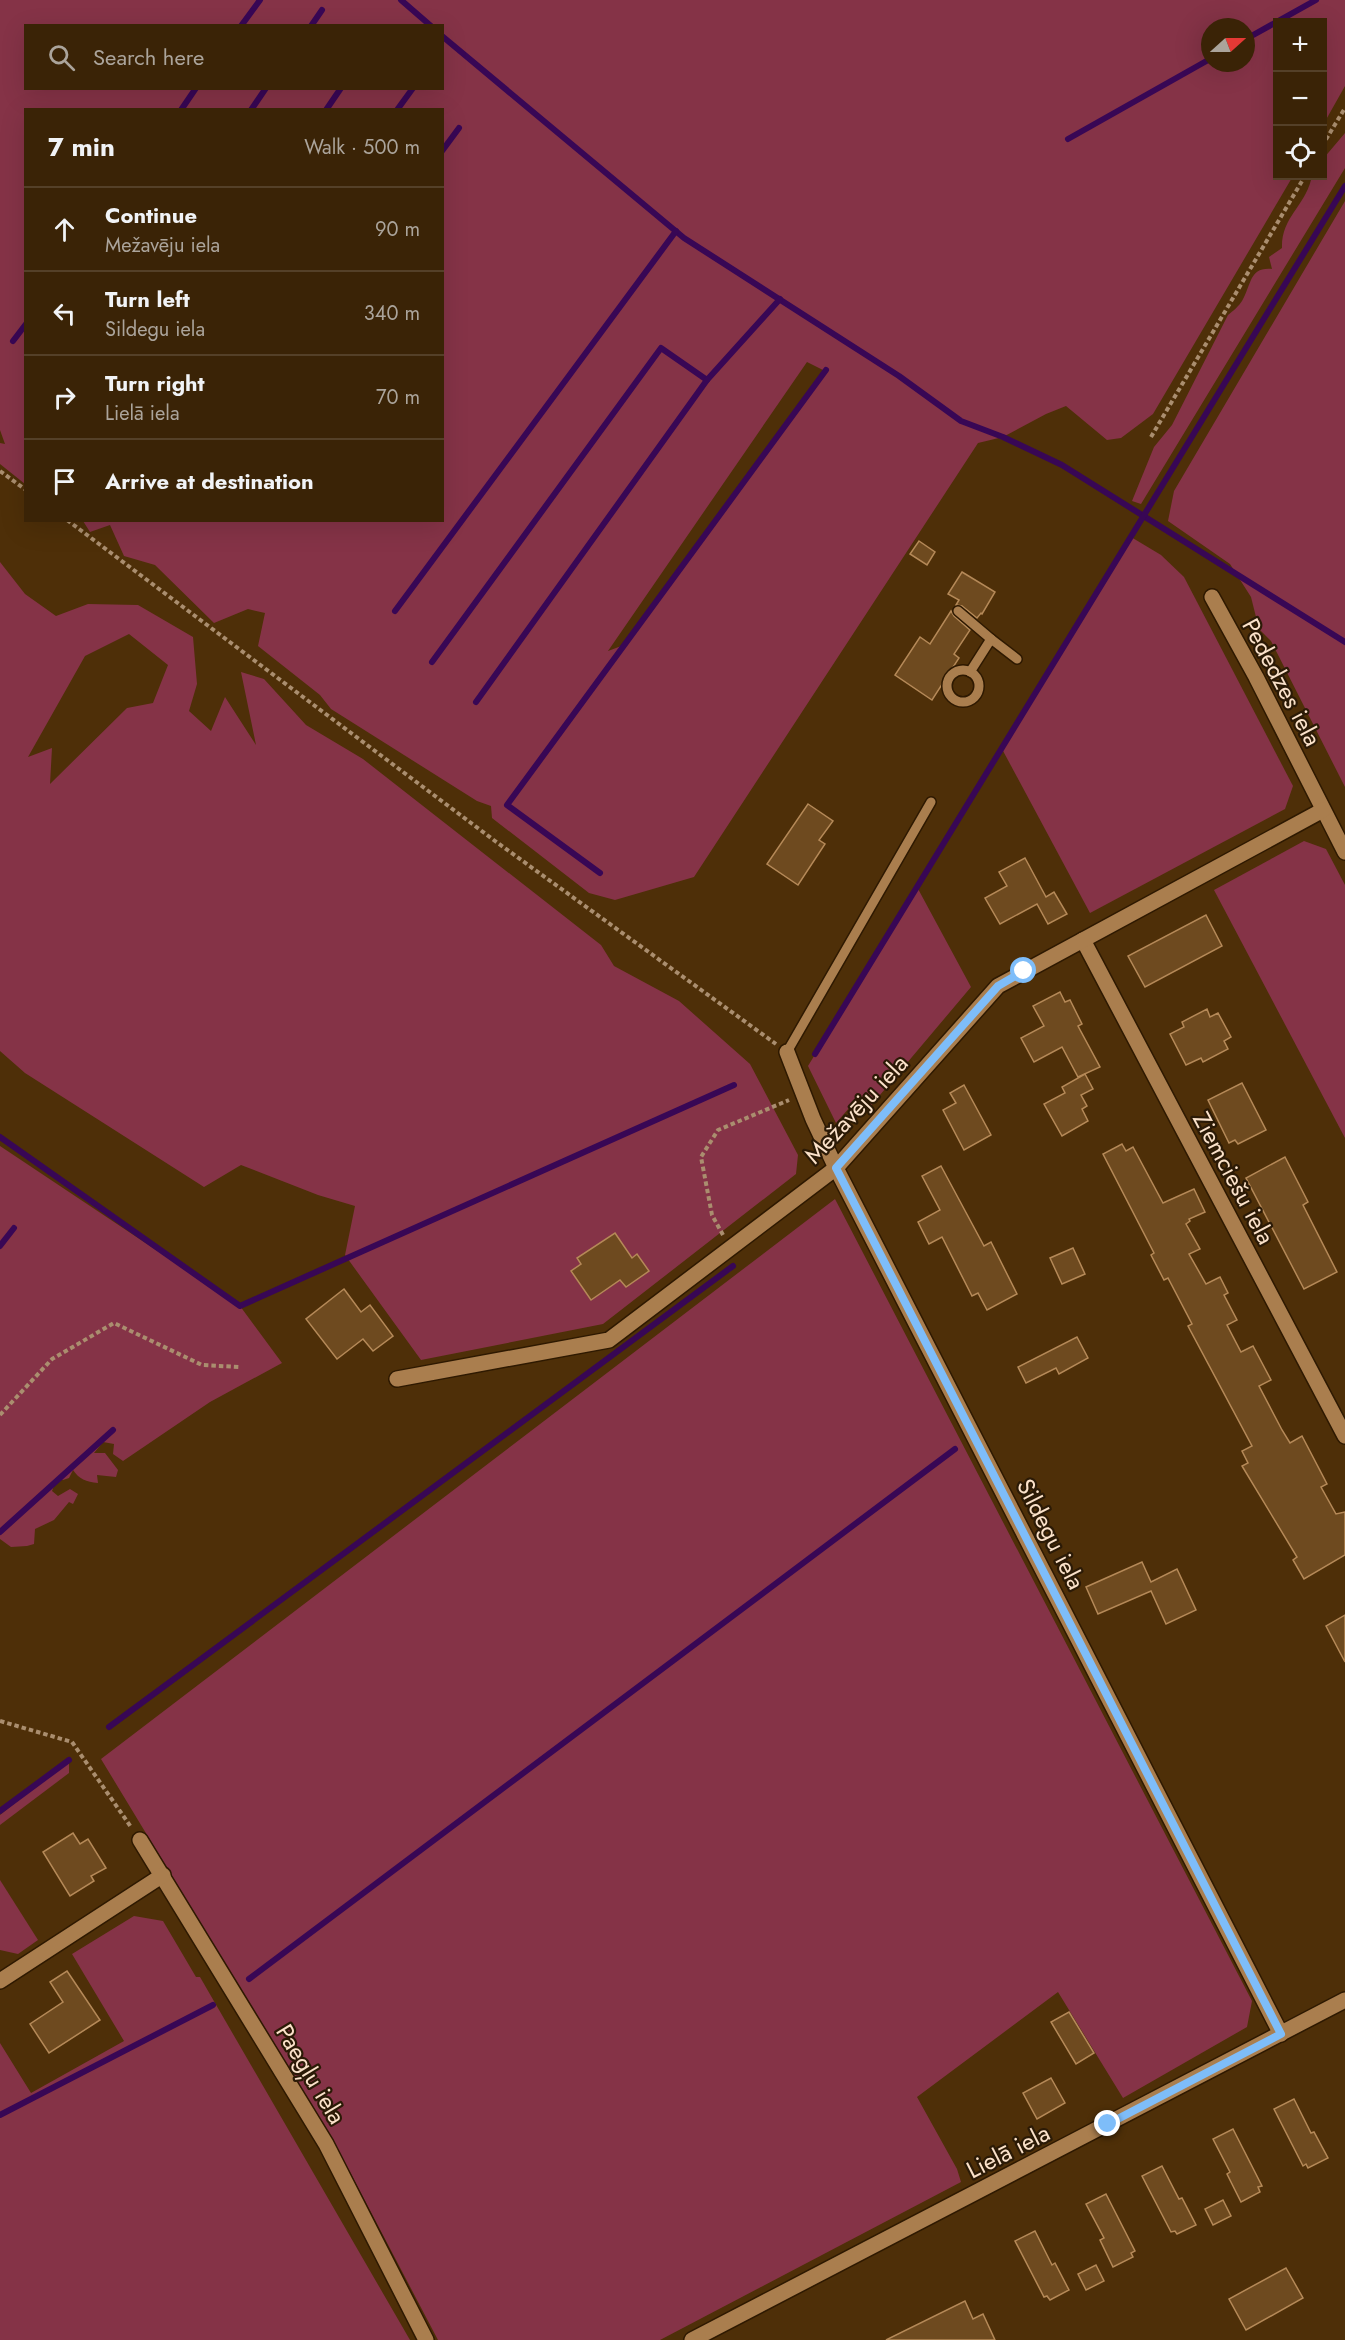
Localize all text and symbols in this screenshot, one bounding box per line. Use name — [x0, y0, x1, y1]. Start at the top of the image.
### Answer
north arrow — [1201, 18, 1255, 72]
map controls — [1273, 18, 1327, 180]
button: + — [1273, 18, 1327, 72]
search box — [24, 24, 444, 90]
icon: search — [45, 41, 78, 74]
text: Search here — [93, 41, 204, 73]
button: − — [1273, 72, 1327, 126]
button: locate — [1273, 126, 1327, 180]
text: 7 min — [48, 128, 115, 166]
text: Walk · 500 m — [304, 133, 420, 162]
text: Continue — [105, 199, 197, 231]
icon: ahead — [48, 213, 81, 246]
text: 90 m — [375, 215, 420, 244]
text: Mežavēju iela — [105, 231, 220, 260]
text: Turn left — [105, 283, 190, 315]
icon: left — [48, 297, 81, 330]
text: 340 m — [364, 299, 420, 328]
text: Sildegu iela — [105, 315, 205, 344]
text: Turn right — [105, 367, 205, 399]
icon: right — [48, 381, 81, 414]
text: 70 m — [376, 383, 420, 412]
text: Lielā iela — [105, 399, 180, 428]
icon: arrive — [48, 465, 81, 498]
text: Arrive at destination — [105, 465, 314, 497]
street label: Pededzes iela — [1234, 612, 1330, 752]
route start — [1010, 957, 1036, 983]
street label: Mežavēju iela — [796, 1046, 916, 1172]
street label: Ziemciešu iela — [1184, 1106, 1284, 1250]
street label: Sildegu iela — [1008, 1473, 1094, 1595]
street label: Paegļu iela — [267, 2017, 355, 2131]
route end — [1094, 2110, 1120, 2136]
street label: Lielā iela — [960, 2115, 1056, 2187]

